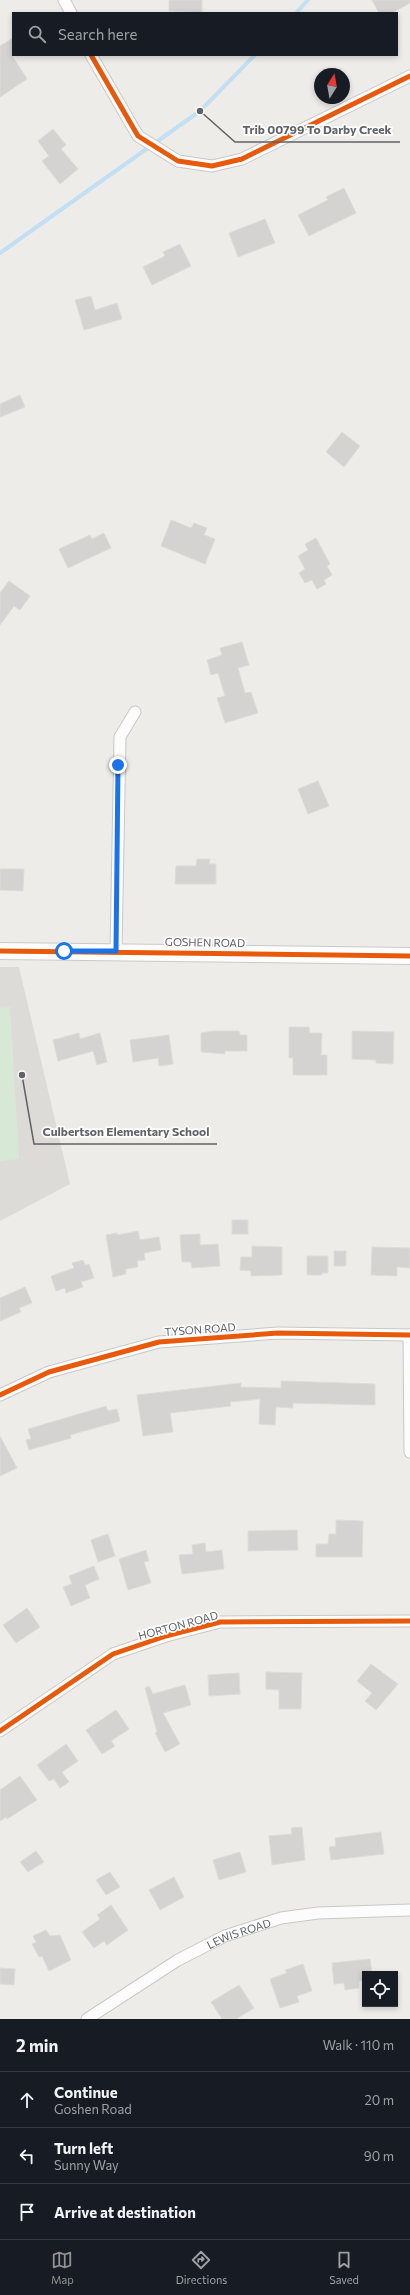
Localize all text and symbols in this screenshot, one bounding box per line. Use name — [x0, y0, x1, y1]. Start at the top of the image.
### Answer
search box — [12, 12, 398, 56]
icon: search — [26, 23, 48, 45]
text: Search here — [58, 25, 137, 43]
north arrow — [314, 68, 350, 104]
callout: Trib 00799 To Darby Creek — [235, 118, 400, 142]
text: Trib 00799 To Darby Creek — [243, 122, 392, 136]
route end — [109, 756, 127, 774]
street label: GOSHEN ROAD — [165, 935, 245, 949]
route start — [55, 942, 73, 960]
callout: Culbertson Elementary School — [34, 1120, 217, 1144]
text: Culbertson Elementary School — [42, 1124, 210, 1138]
street label: TYSON ROAD — [164, 1320, 236, 1338]
street label: HORTON ROAD — [137, 1608, 219, 1642]
street label: LEWIS ROAD — [204, 1915, 272, 1951]
map controls — [362, 1971, 398, 2007]
button: locate — [362, 1971, 398, 2007]
text: 2 min — [16, 2035, 58, 2056]
text: Walk · 110 m — [323, 2037, 394, 2053]
text: Continue — [54, 2083, 118, 2101]
icon: ahead — [16, 2089, 38, 2111]
text: 20 m — [365, 2092, 394, 2108]
text: Goshen Road — [54, 2101, 132, 2117]
text: Turn left — [54, 2139, 113, 2157]
icon: left — [16, 2145, 38, 2167]
text: 90 m — [364, 2148, 394, 2164]
text: Sunny Way — [54, 2157, 119, 2173]
icon: arrive — [16, 2201, 38, 2223]
text: Arrive at destination — [54, 2203, 196, 2221]
tab: Map — [51, 2249, 74, 2286]
tab: Directions — [176, 2249, 227, 2286]
tab: Saved — [329, 2249, 359, 2286]

